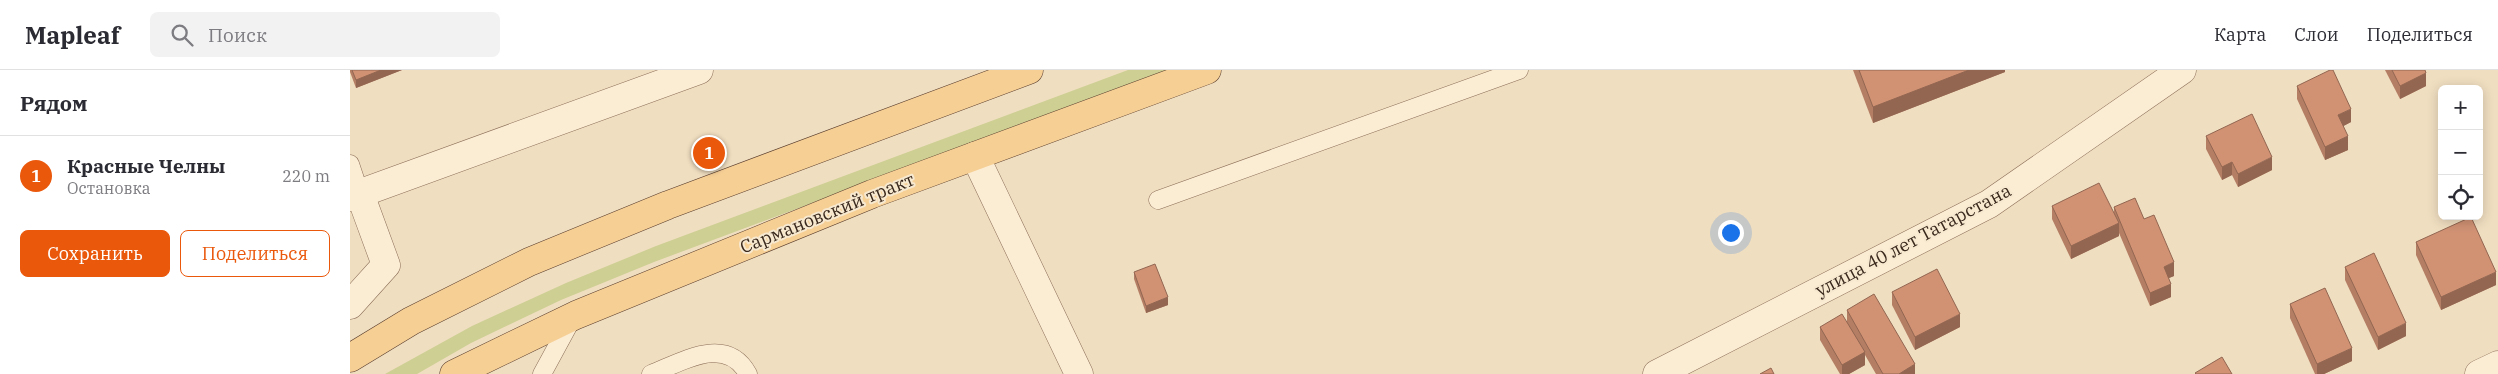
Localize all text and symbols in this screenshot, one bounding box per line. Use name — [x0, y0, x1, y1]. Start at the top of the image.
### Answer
search box — [150, 12, 500, 57]
text: Mapleaf — [25, 19, 120, 51]
icon: search — [168, 21, 196, 49]
text: Поиск — [208, 23, 267, 47]
text: Карта — [2214, 23, 2266, 46]
text: Слои — [2294, 23, 2339, 46]
text: Поделиться — [2367, 23, 2473, 46]
map controls — [2438, 85, 2483, 220]
button: + — [2438, 85, 2483, 130]
text: Рядом — [20, 89, 88, 117]
button: − — [2438, 130, 2483, 175]
pin: 1 — [693, 134, 725, 172]
text: Красные Челны — [67, 154, 225, 178]
text: 1 — [31, 166, 41, 186]
text: 220 m — [282, 166, 330, 186]
street label: Сармановский тракт — [736, 167, 918, 259]
button: locate — [2438, 175, 2483, 220]
text: Остановка — [67, 178, 150, 198]
street label: улица 40 лет Татарстана — [1811, 178, 2015, 302]
your location — [1718, 220, 1744, 246]
button: Сохранить — [20, 230, 170, 277]
button: Поделиться — [180, 230, 330, 277]

